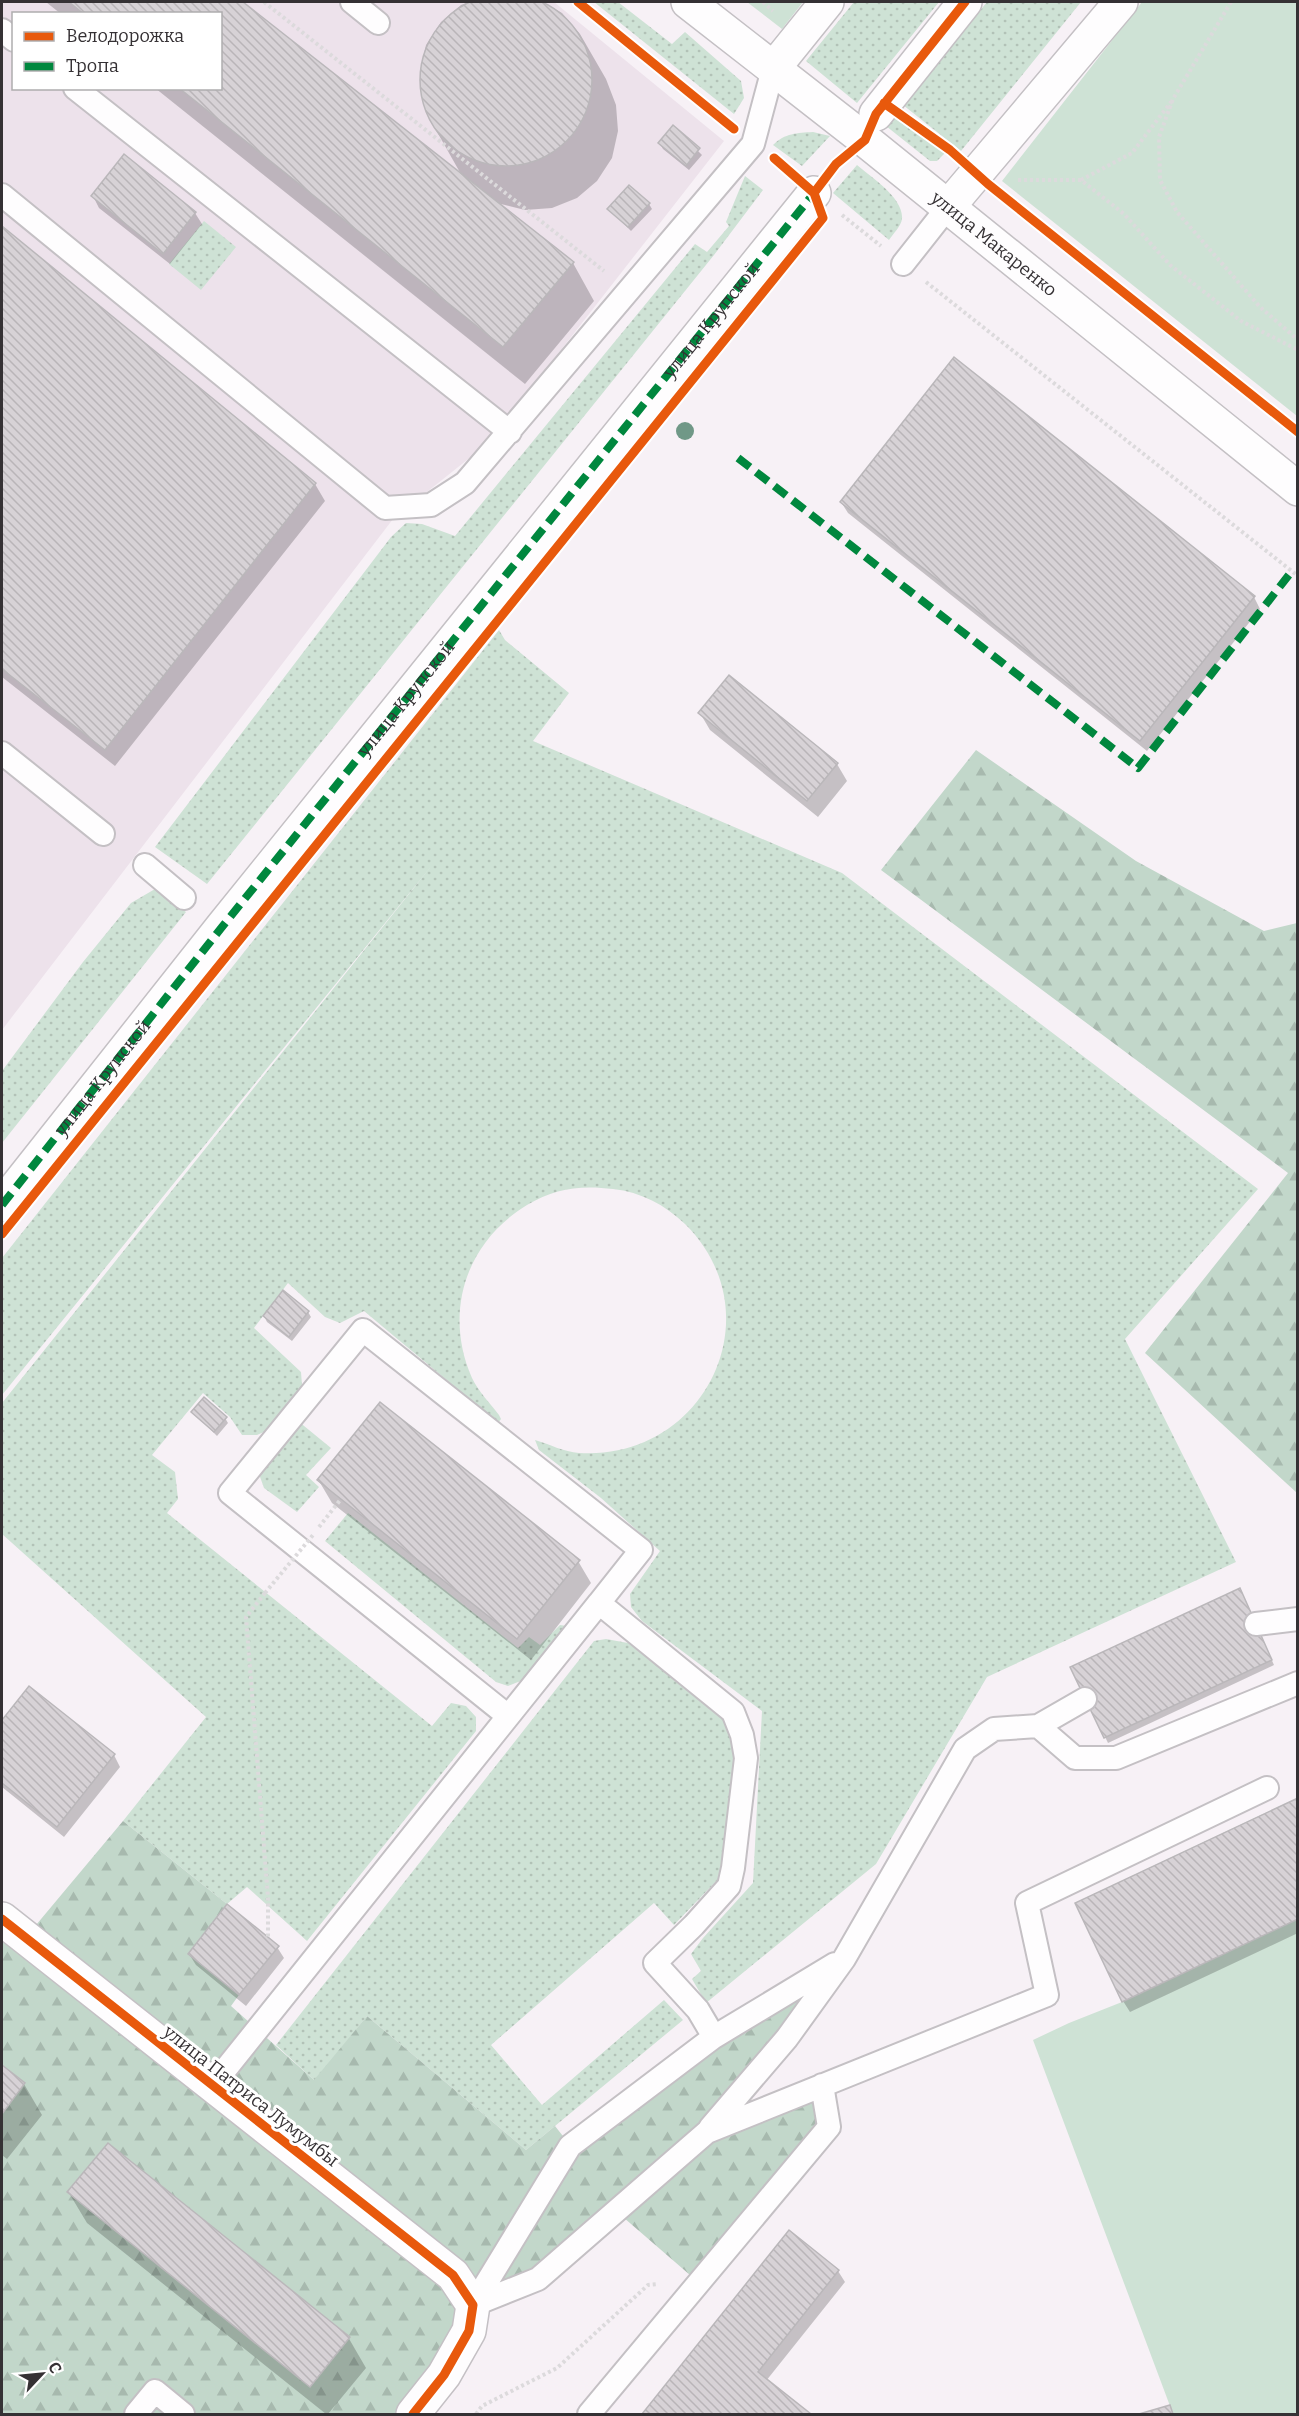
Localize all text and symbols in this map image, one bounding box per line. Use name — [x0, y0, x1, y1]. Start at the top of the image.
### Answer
legend — [12, 12, 222, 90]
text: Велодорожка — [66, 25, 184, 47]
text: Тропа — [66, 55, 119, 77]
street label: улица Макаренко — [926, 186, 1061, 301]
street label: улица Крупской — [658, 258, 765, 383]
street label: улица Крупской — [352, 636, 459, 762]
street label: улица Крупской — [49, 1015, 155, 1141]
street label: улица Патриса Лумумбы — [158, 2020, 343, 2171]
north arrow — [12, 2344, 72, 2404]
text: С — [44, 2359, 66, 2376]

